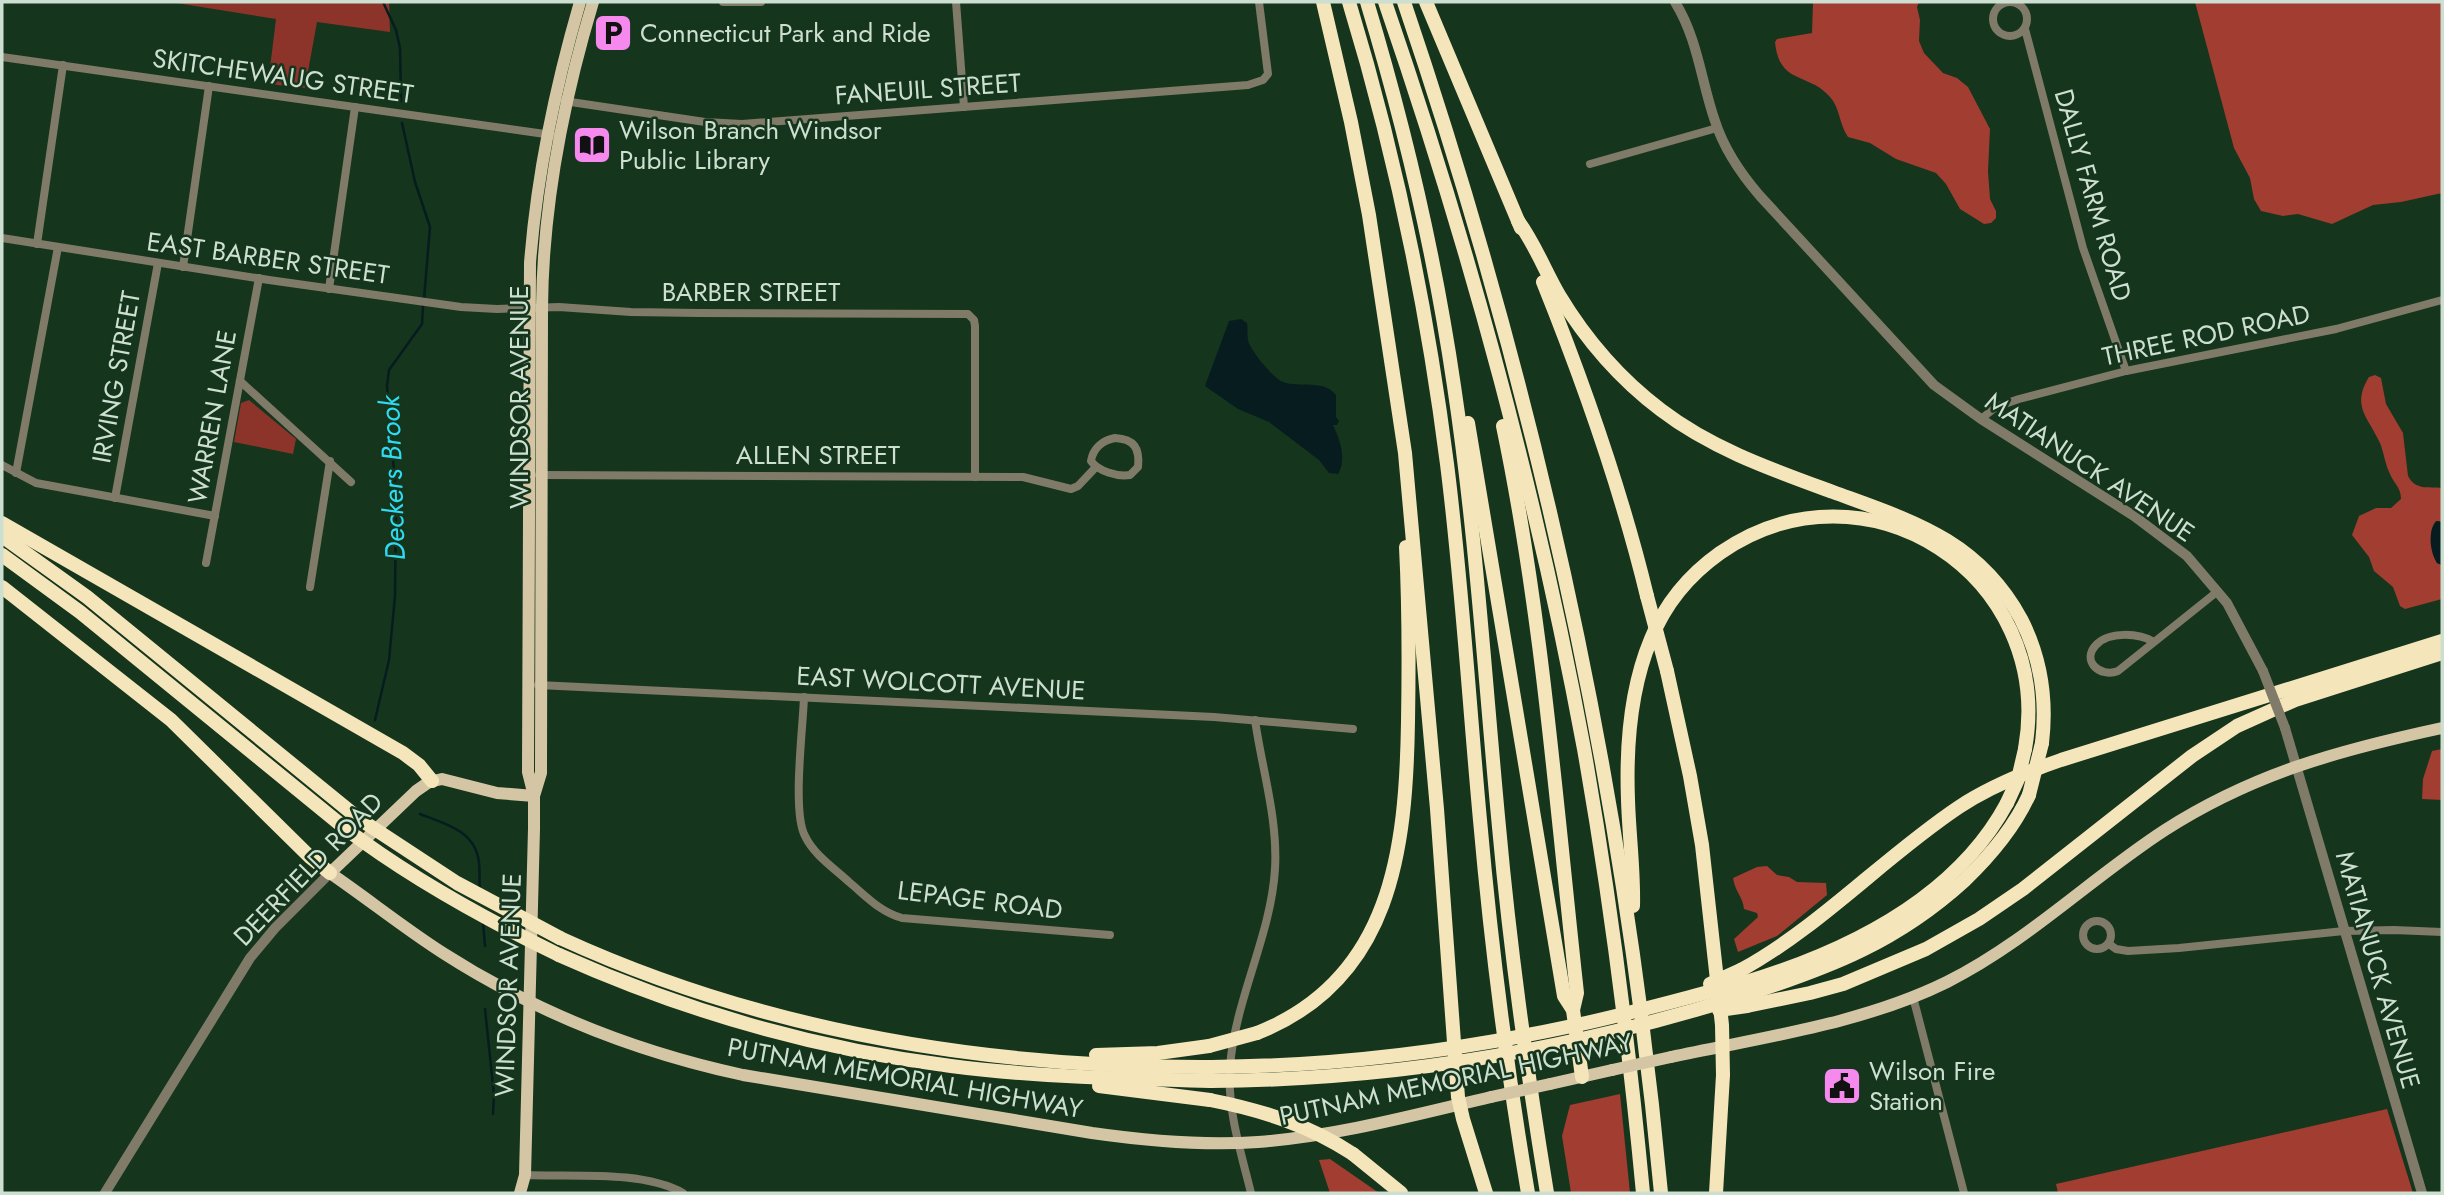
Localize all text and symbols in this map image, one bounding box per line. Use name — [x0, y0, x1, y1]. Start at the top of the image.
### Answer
parking icon: Connecticut Park and Ride — [592, 12, 634, 54]
place label: Connecticut Park and Ride — [640, 14, 931, 52]
street label: SKITCHEWAUG STREET — [150, 39, 416, 113]
street label: FANEUIL STREET — [834, 64, 1022, 114]
street label: DALLY FARM ROAD — [2045, 85, 2141, 305]
place label: Wilson Branch Windsor Public Library — [619, 111, 882, 179]
library icon: Wilson Branch Windsor Public Library — [571, 124, 613, 166]
street label: EAST BARBER STREET — [144, 222, 392, 294]
street label: BARBER STREET — [662, 273, 840, 311]
street label: WINDSOR AVENUE — [500, 285, 538, 509]
street label: IRVING STREET — [82, 288, 150, 466]
street label: THREE ROD ROAD — [2099, 294, 2313, 376]
street label: WARREN LANE — [178, 327, 246, 507]
street label: MATIANUCK AVENUE — [1978, 383, 2202, 551]
water label: Deckers Brook — [369, 394, 416, 561]
street label: ALLEN STREET — [736, 436, 900, 474]
street label: EAST WOLCOTT AVENUE — [795, 656, 1087, 710]
street label: DEERFIELD ROAD — [225, 784, 391, 954]
street label: MATIANUCK AVENUE — [2326, 847, 2430, 1093]
street label: LEPAGE ROAD — [895, 871, 1065, 929]
street label: WINDSOR AVENUE — [485, 872, 531, 1098]
street label: PUTNAM MEMORIAL HIGHWAY — [1276, 1023, 1636, 1135]
street label: PUTNAM MEMORIAL HIGHWAY — [724, 1028, 1086, 1128]
place label: Wilson Fire Station — [1869, 1052, 1995, 1120]
public building icon: Wilson Fire Station — [1821, 1065, 1863, 1107]

